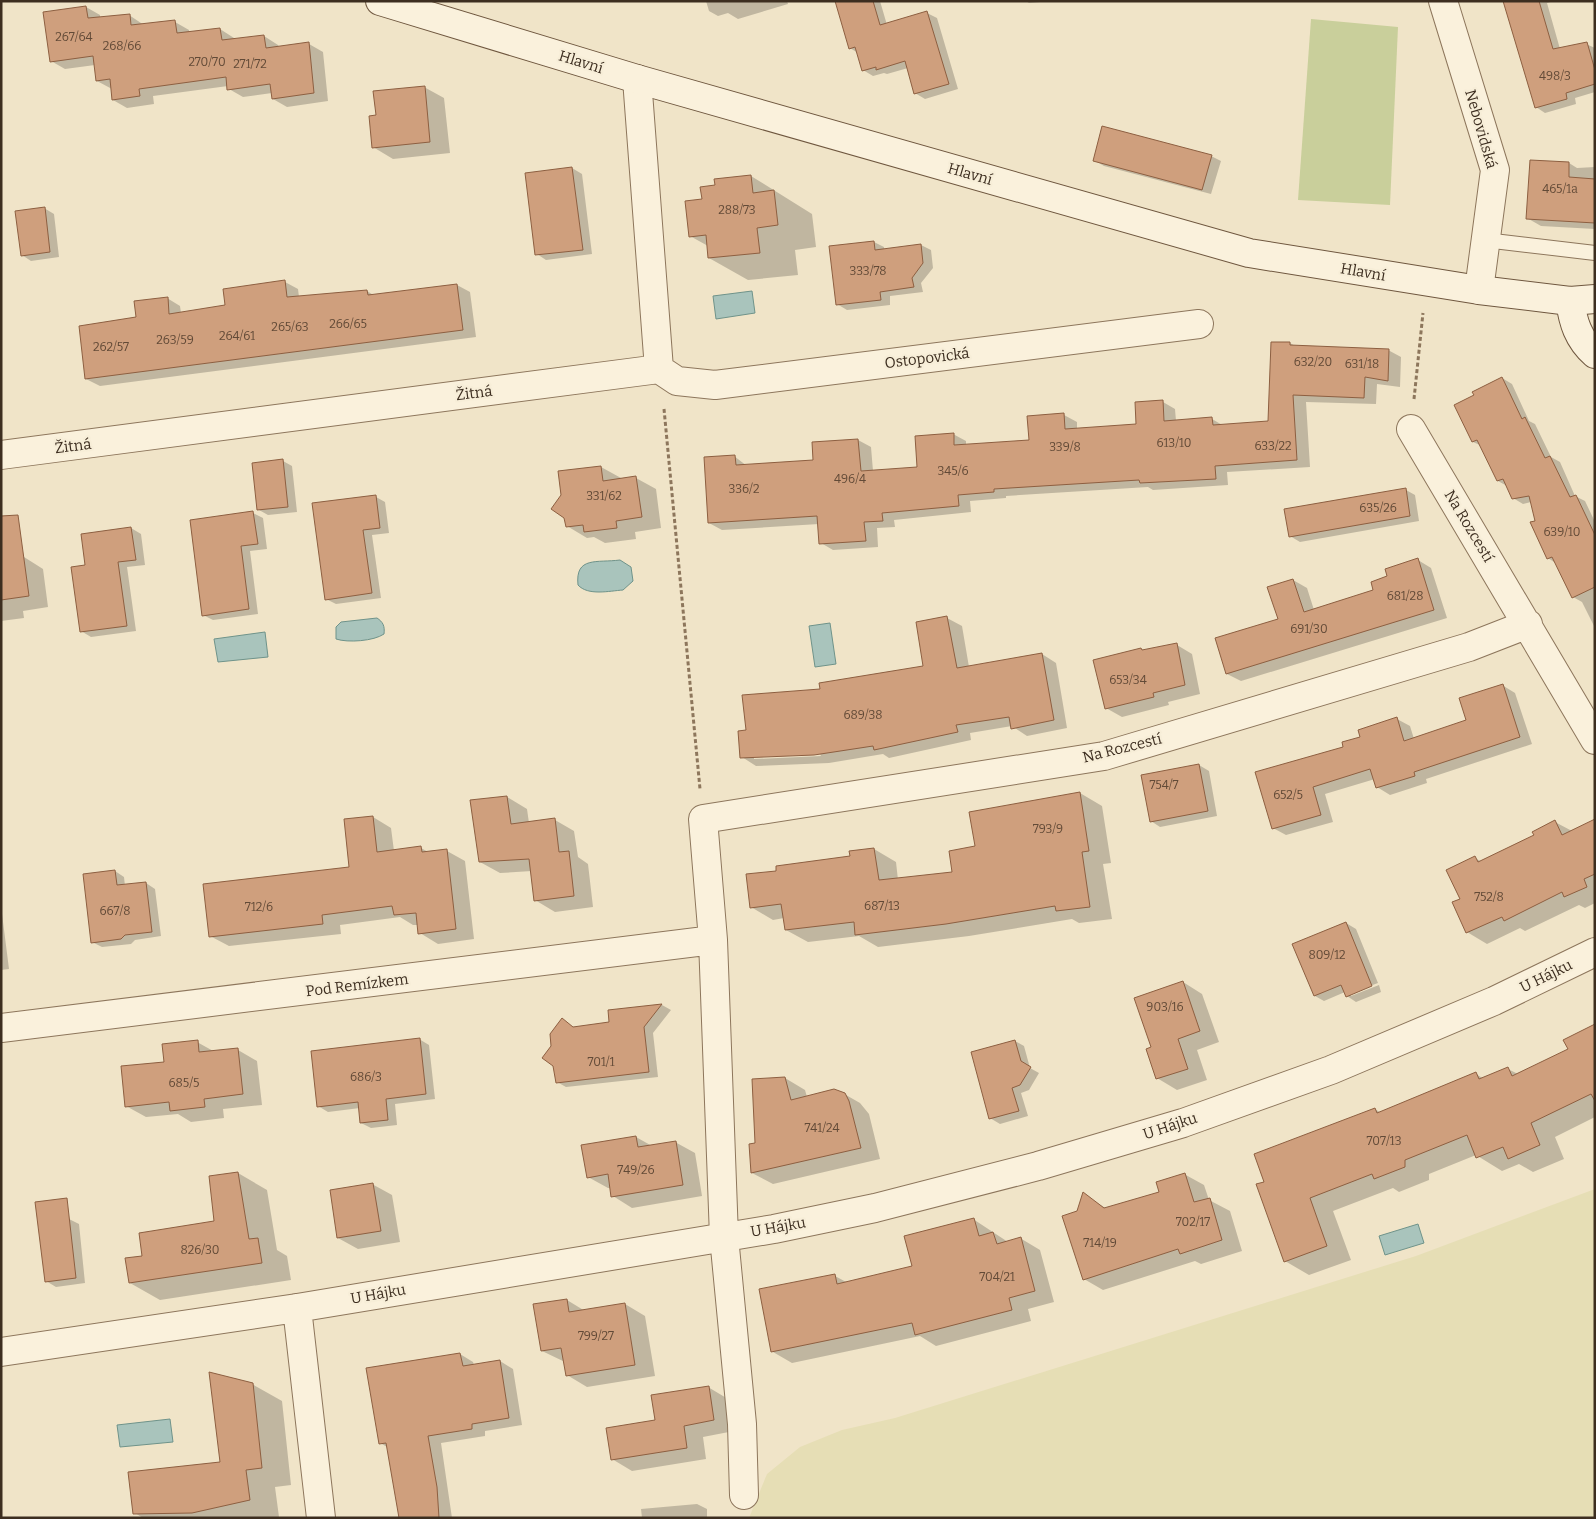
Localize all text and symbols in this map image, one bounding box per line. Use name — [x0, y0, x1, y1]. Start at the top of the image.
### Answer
house number: 267/64 — [55, 30, 93, 44]
house number: 268/66 — [103, 39, 141, 53]
street label: Hlavní — [557, 47, 606, 77]
house number: 270/70 — [188, 55, 226, 69]
house number: 271/72 — [233, 57, 267, 71]
house number: 498/3 — [1539, 69, 1571, 83]
street label: Nebovidská — [1461, 87, 1501, 171]
street label: Hlavní — [946, 159, 995, 189]
house number: 465/1a — [1542, 182, 1578, 196]
house number: 288/73 — [718, 203, 756, 217]
street label: Hlavní — [1339, 259, 1388, 285]
house number: 333/78 — [850, 264, 886, 278]
house number: 266/65 — [329, 317, 367, 331]
house number: 265/63 — [271, 320, 309, 334]
house number: 264/61 — [219, 329, 255, 343]
house number: 263/59 — [156, 333, 194, 347]
house number: 262/57 — [93, 340, 129, 354]
street label: Ostopovická — [884, 344, 970, 372]
house number: 632/20 — [1294, 355, 1332, 369]
house number: 631/18 — [1345, 357, 1379, 371]
street label: Žitná — [455, 382, 493, 404]
street label: Žitná — [54, 435, 92, 457]
house number: 613/10 — [1157, 436, 1191, 450]
house number: 633/22 — [1254, 439, 1292, 453]
house number: 339/8 — [1049, 440, 1081, 454]
house number: 345/6 — [937, 464, 969, 478]
house number: 496/4 — [834, 472, 866, 486]
house number: 336/2 — [729, 482, 759, 496]
street label: Na Rozcestí — [1440, 487, 1498, 566]
house number: 331/62 — [586, 489, 622, 503]
house number: 635/26 — [1359, 501, 1397, 515]
house number: 639/10 — [1543, 525, 1581, 539]
house number: 681/28 — [1387, 589, 1423, 603]
house number: 691/30 — [1290, 622, 1328, 636]
house number: 653/34 — [1109, 673, 1147, 687]
house number: 689/38 — [843, 708, 883, 722]
street label: Na Rozcestí — [1081, 729, 1164, 767]
house number: 754/7 — [1149, 778, 1179, 792]
house number: 652/5 — [1273, 788, 1303, 802]
house number: 793/9 — [1033, 822, 1063, 836]
house number: 752/8 — [1474, 890, 1504, 904]
house number: 687/13 — [864, 899, 900, 913]
house number: 712/6 — [245, 900, 273, 914]
house number: 667/8 — [100, 904, 130, 918]
house number: 809/12 — [1308, 948, 1346, 962]
street label: U Hájku — [1517, 956, 1575, 996]
street label: Pod Remízkem — [305, 970, 410, 1000]
house number: 903/16 — [1146, 1000, 1184, 1014]
house number: 701/1 — [587, 1055, 615, 1069]
house number: 686/3 — [350, 1070, 382, 1084]
house number: 685/5 — [169, 1076, 199, 1090]
street label: U Hájku — [1141, 1109, 1199, 1143]
house number: 741/24 — [804, 1121, 840, 1135]
house number: 707/13 — [1366, 1134, 1402, 1148]
house number: 749/26 — [617, 1163, 655, 1177]
street label: U Hájku — [749, 1213, 807, 1241]
house number: 702/17 — [1176, 1215, 1210, 1229]
house number: 714/19 — [1083, 1236, 1117, 1250]
house number: 826/30 — [180, 1243, 220, 1257]
house number: 704/21 — [979, 1270, 1015, 1284]
street label: U Hájku — [349, 1280, 407, 1308]
house number: 799/27 — [578, 1329, 614, 1343]

